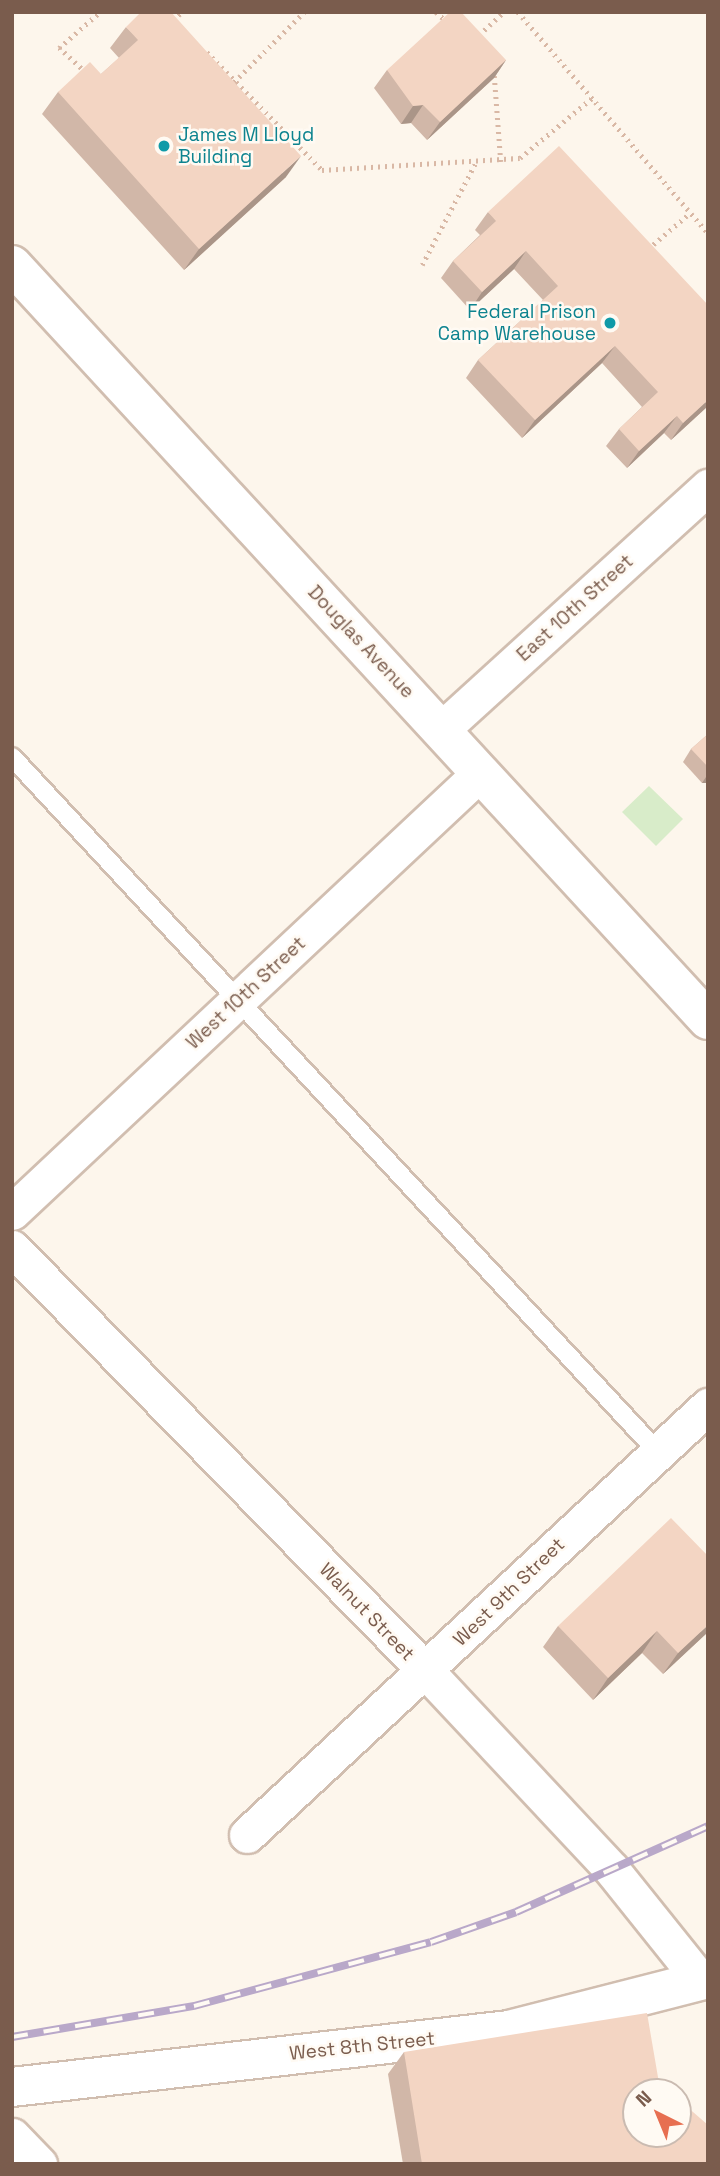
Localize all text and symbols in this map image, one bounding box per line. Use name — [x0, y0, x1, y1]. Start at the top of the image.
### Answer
place label: James M Lloyd Building — [178, 124, 314, 168]
marker: James M Lloyd Building — [156, 138, 172, 154]
place label: Federal Prison Camp Warehouse — [438, 301, 596, 345]
marker: Federal Prison Camp Warehouse — [602, 315, 618, 331]
street label: East 10th Street — [512, 550, 638, 666]
street label: Douglas Avenue — [303, 581, 419, 703]
street label: West 10th Street — [182, 932, 310, 1054]
street label: West 9th Street — [449, 1533, 569, 1651]
street label: Walnut Street — [315, 1558, 419, 1666]
street label: West 8th Street — [288, 2027, 436, 2065]
north arrow — [622, 2078, 692, 2148]
text: N — [631, 2085, 657, 2112]

